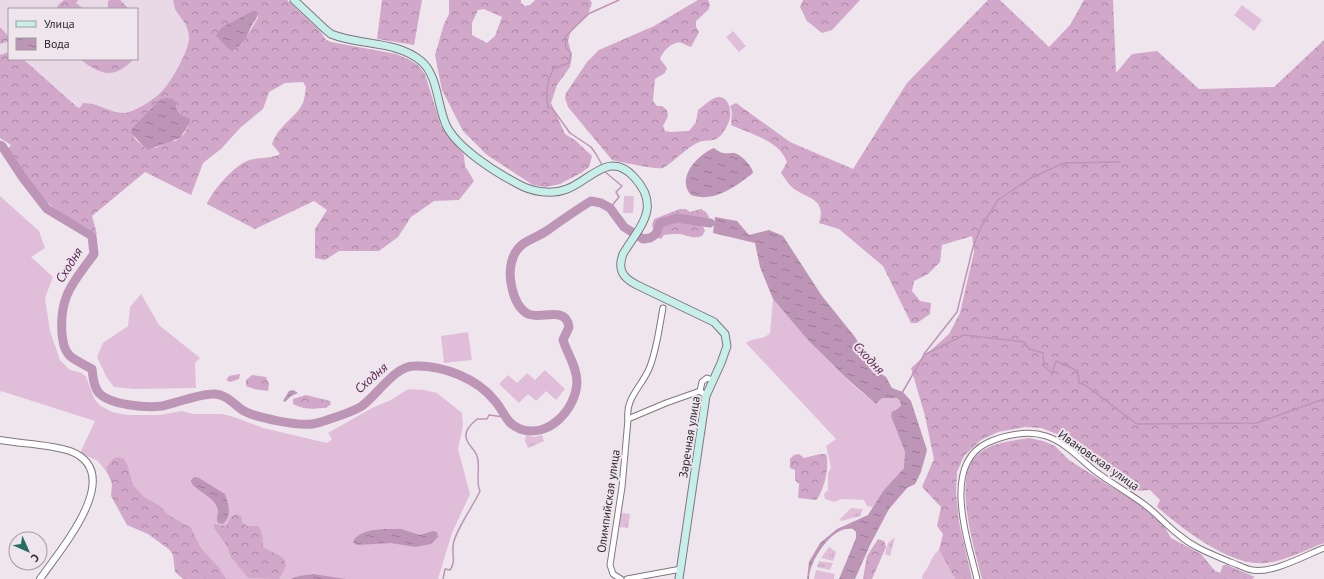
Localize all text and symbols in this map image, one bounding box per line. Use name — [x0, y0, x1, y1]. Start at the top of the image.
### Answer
legend — [8, 8, 138, 60]
text: Улица — [44, 16, 75, 31]
text: Вода — [44, 36, 70, 51]
water label: Сходня — [52, 244, 86, 286]
water label: Сходня — [850, 338, 888, 378]
water label: Сходня — [351, 359, 391, 397]
street label: Заречная улица — [675, 395, 703, 479]
street label: Ивановская улица — [1056, 426, 1142, 494]
street label: Олимпийская улица — [593, 448, 623, 554]
north arrow — [8, 531, 48, 571]
text: С — [28, 551, 42, 565]

